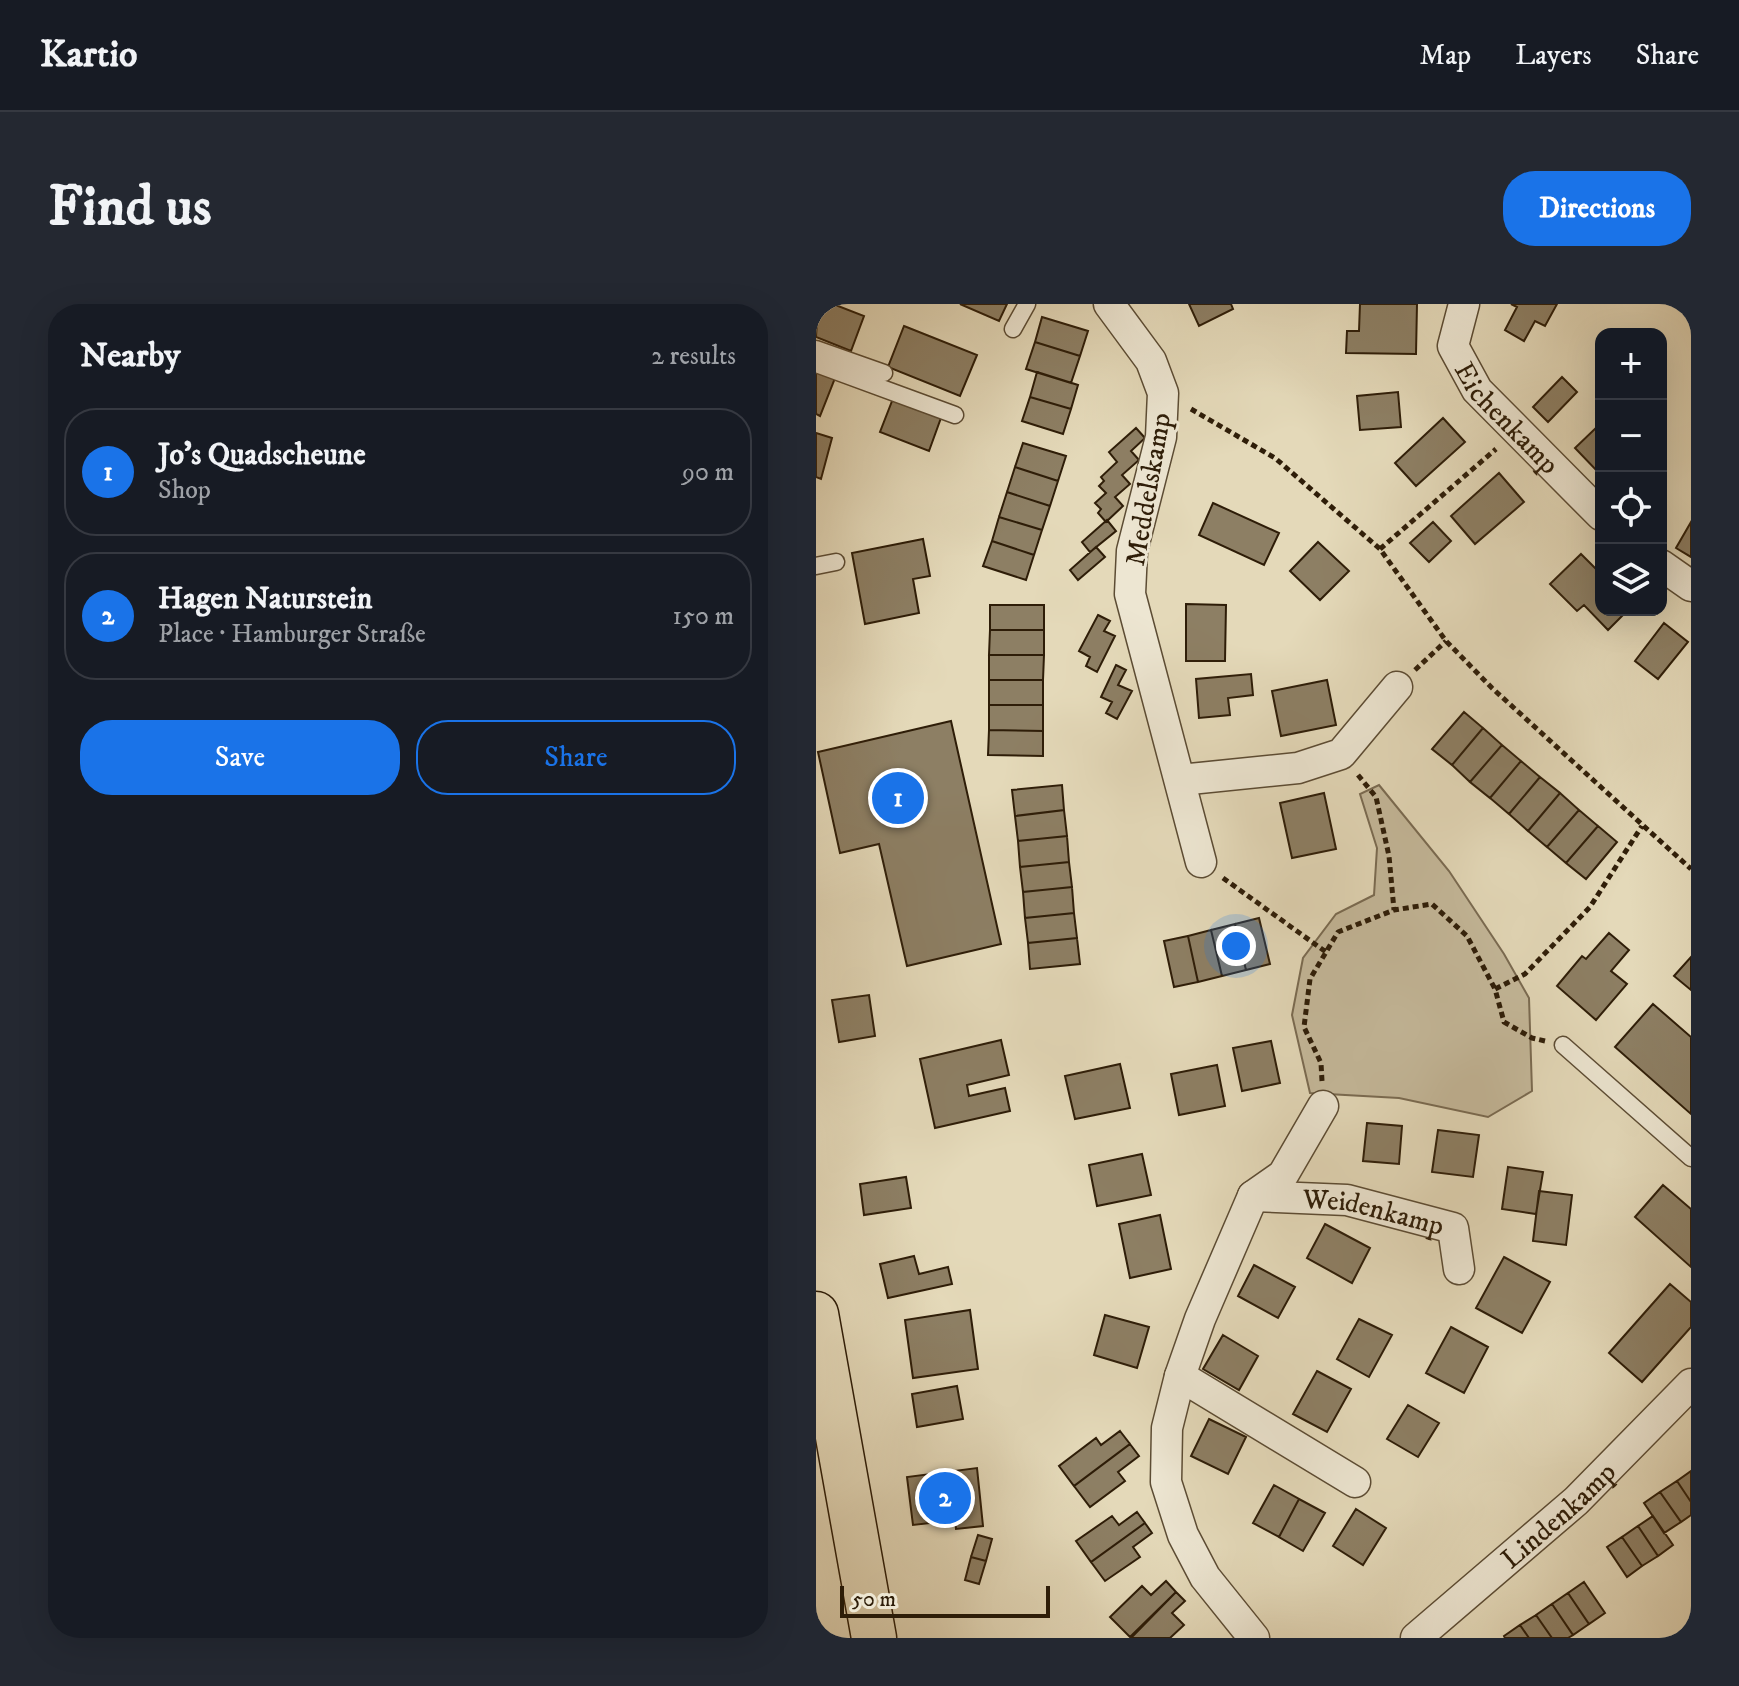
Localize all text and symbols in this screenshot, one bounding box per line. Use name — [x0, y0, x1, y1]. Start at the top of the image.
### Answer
text: Kartio — [40, 31, 137, 79]
text: Map — [1420, 38, 1471, 73]
text: Layers — [1515, 38, 1592, 73]
text: Share — [1636, 38, 1699, 73]
button: Directions — [1503, 171, 1691, 246]
text: Find us — [48, 173, 212, 243]
map controls — [1595, 328, 1667, 616]
button: + — [1595, 328, 1667, 400]
text: Nearby — [80, 335, 181, 377]
text: 2 results — [651, 340, 736, 373]
street label: Eichenkamp — [1446, 356, 1566, 482]
button: − — [1595, 400, 1667, 472]
street label: Meddelskamp — [1118, 410, 1179, 569]
text: Jo's Quadscheune — [158, 437, 366, 474]
text: 1 — [103, 456, 113, 489]
text: 90 m — [682, 456, 734, 489]
button: locate — [1595, 472, 1667, 544]
text: Shop — [158, 474, 211, 507]
button: layers — [1595, 544, 1667, 616]
text: Hagen Naturstein — [158, 581, 372, 618]
text: 2 — [102, 600, 114, 633]
text: 150 m — [673, 600, 734, 633]
text: Place · Hamburger Straße — [158, 618, 426, 651]
button: Save — [80, 720, 400, 795]
button: Share — [416, 720, 736, 795]
pin: 1 — [872, 768, 924, 828]
your location — [1216, 926, 1256, 966]
street label: Weidenkamp — [1301, 1182, 1448, 1244]
street label: Lindenkamp — [1494, 1455, 1624, 1577]
pin: 2 — [919, 1468, 971, 1528]
scale bar — [840, 1582, 1050, 1618]
text: 50 m — [852, 1586, 896, 1613]

